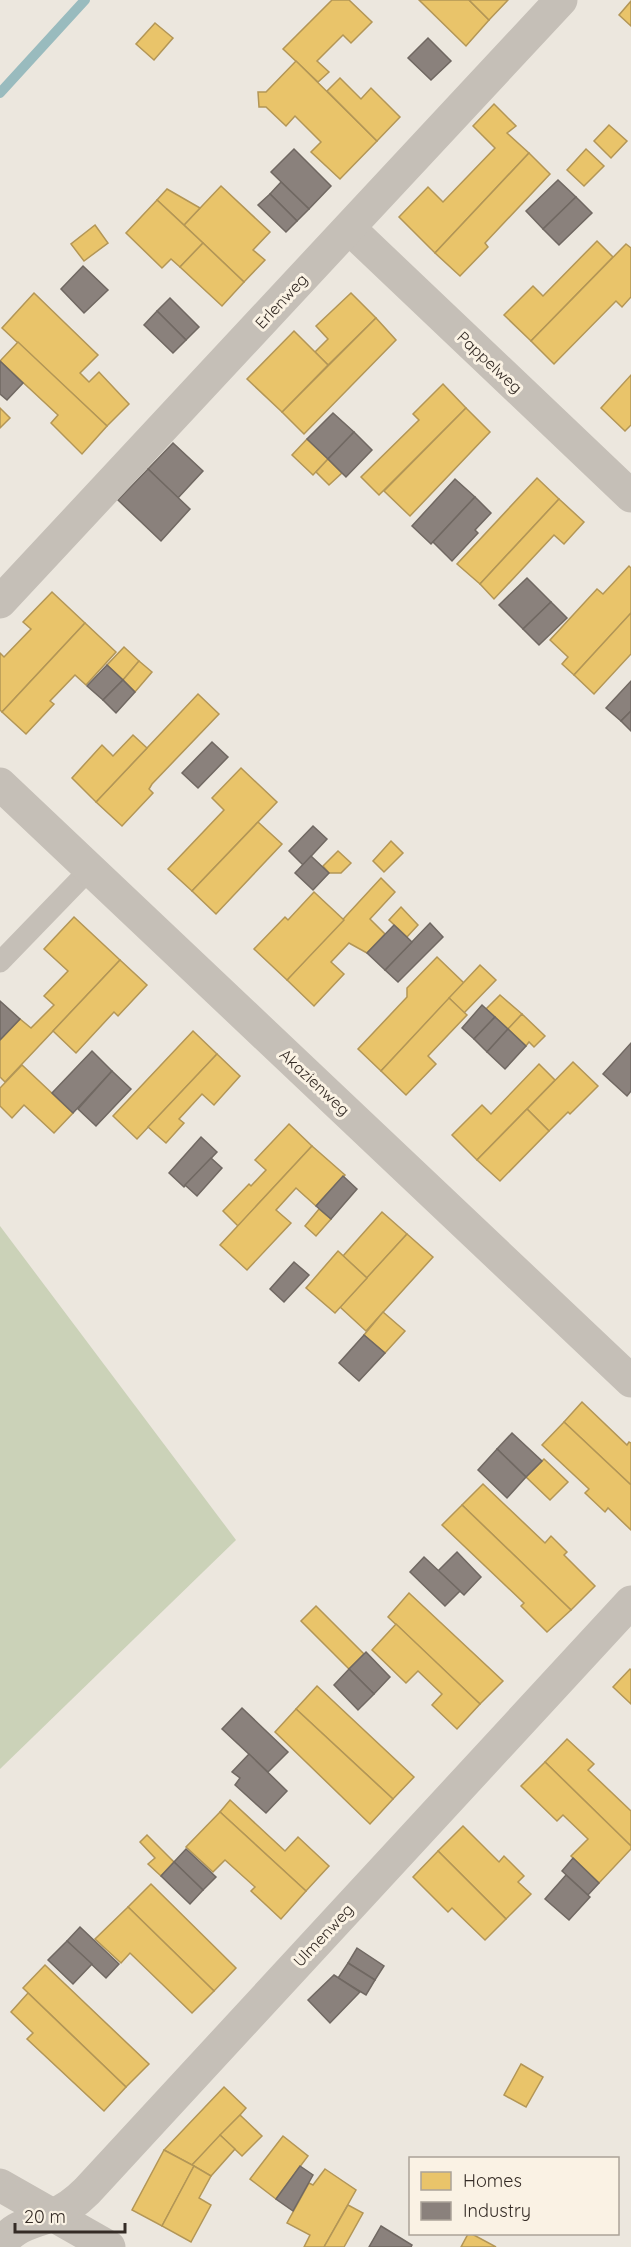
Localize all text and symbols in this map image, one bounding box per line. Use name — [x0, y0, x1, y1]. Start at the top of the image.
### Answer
street label: Erlenweg — [250, 269, 312, 333]
street label: Pappelweg — [453, 327, 527, 397]
street label: Akazienweg — [276, 1044, 354, 1120]
street label: Ulmenweg — [289, 1899, 357, 1971]
legend — [409, 2157, 619, 2235]
text: Homes — [463, 2169, 522, 2192]
scale bar — [15, 2196, 124, 2234]
text: Industry — [463, 2199, 531, 2222]
text: 20 m — [24, 2205, 66, 2228]

